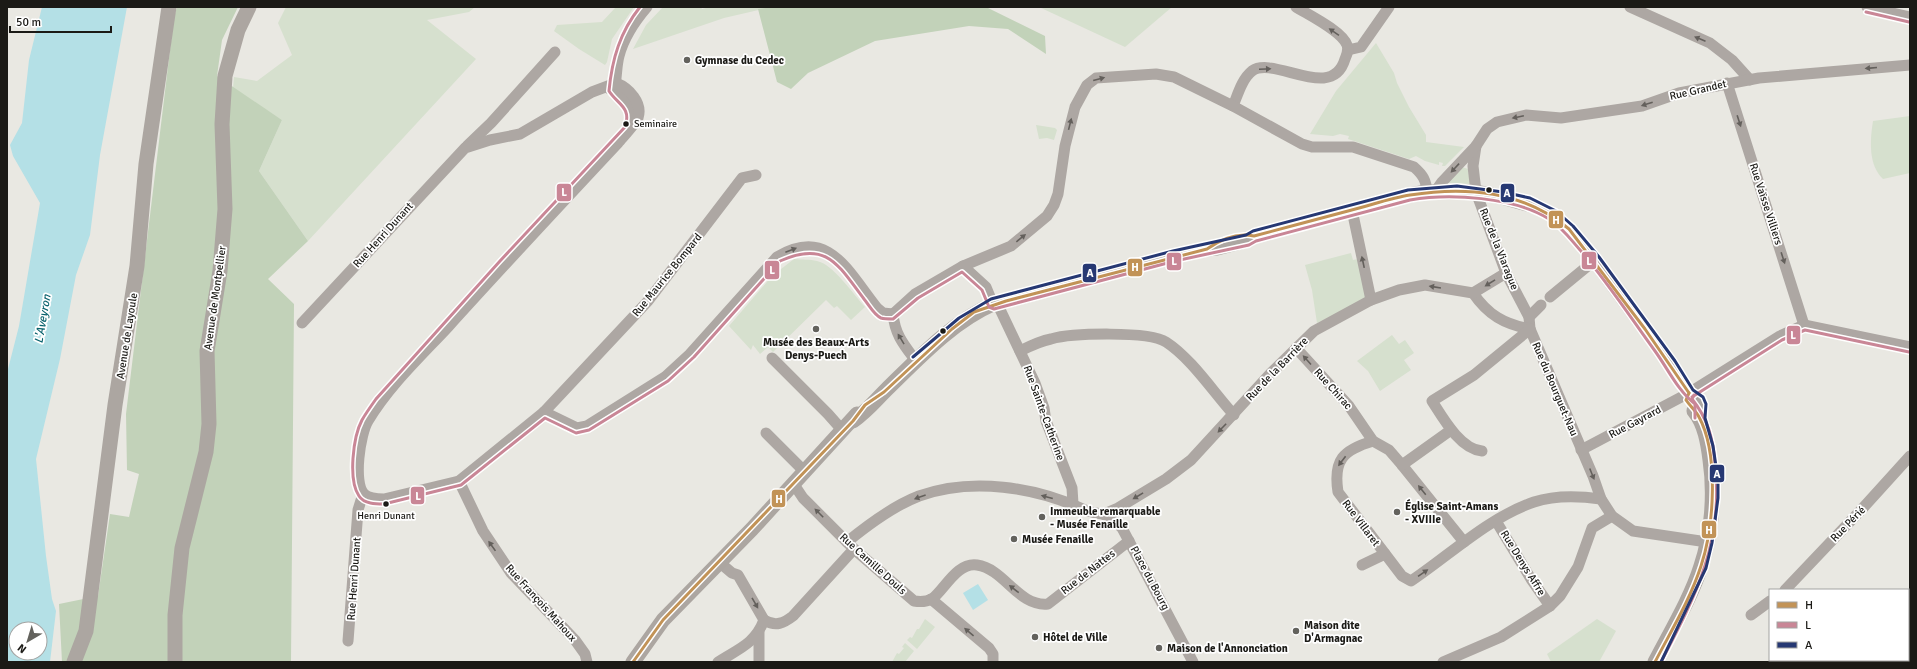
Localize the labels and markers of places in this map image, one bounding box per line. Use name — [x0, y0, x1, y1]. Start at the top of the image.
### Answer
place label: Gymnase du Cedec — [695, 54, 784, 67]
marker: Gymnase du Cedec — [682, 55, 692, 65]
place label: Seminaire — [634, 118, 677, 130]
marker: Seminaire — [621, 119, 631, 129]
unlabelled marker — [1484, 185, 1494, 195]
marker: Musée des Beaux-Arts Denys-Puech — [811, 324, 821, 334]
unlabelled marker — [938, 326, 948, 336]
place label: Musée des Beaux-Arts Denys-Puech — [763, 336, 869, 362]
marker: Henri Dunant — [381, 499, 391, 509]
place label: Église Saint-Amans - XVIIIe — [1405, 499, 1498, 526]
place label: Immeuble remarquable - Musée Fenaille — [1050, 505, 1161, 531]
marker: Église Saint-Amans - XVIIIe — [1392, 507, 1402, 517]
place label: Henri Dunant — [357, 510, 415, 522]
marker: Immeuble remarquable - Musée Fenaille — [1037, 512, 1047, 522]
place label: Musée Fenaille — [1022, 533, 1094, 546]
marker: Musée Fenaille — [1009, 534, 1019, 544]
place label: Maison dite D'Armagnac — [1304, 619, 1362, 645]
marker: Maison dite D'Armagnac — [1291, 626, 1301, 636]
place label: Hôtel de Ville — [1043, 631, 1108, 644]
marker: Hôtel de Ville — [1030, 632, 1040, 642]
place label: Maison de l'Annonciation — [1167, 642, 1288, 655]
marker: Maison de l'Annonciation — [1154, 643, 1164, 653]

